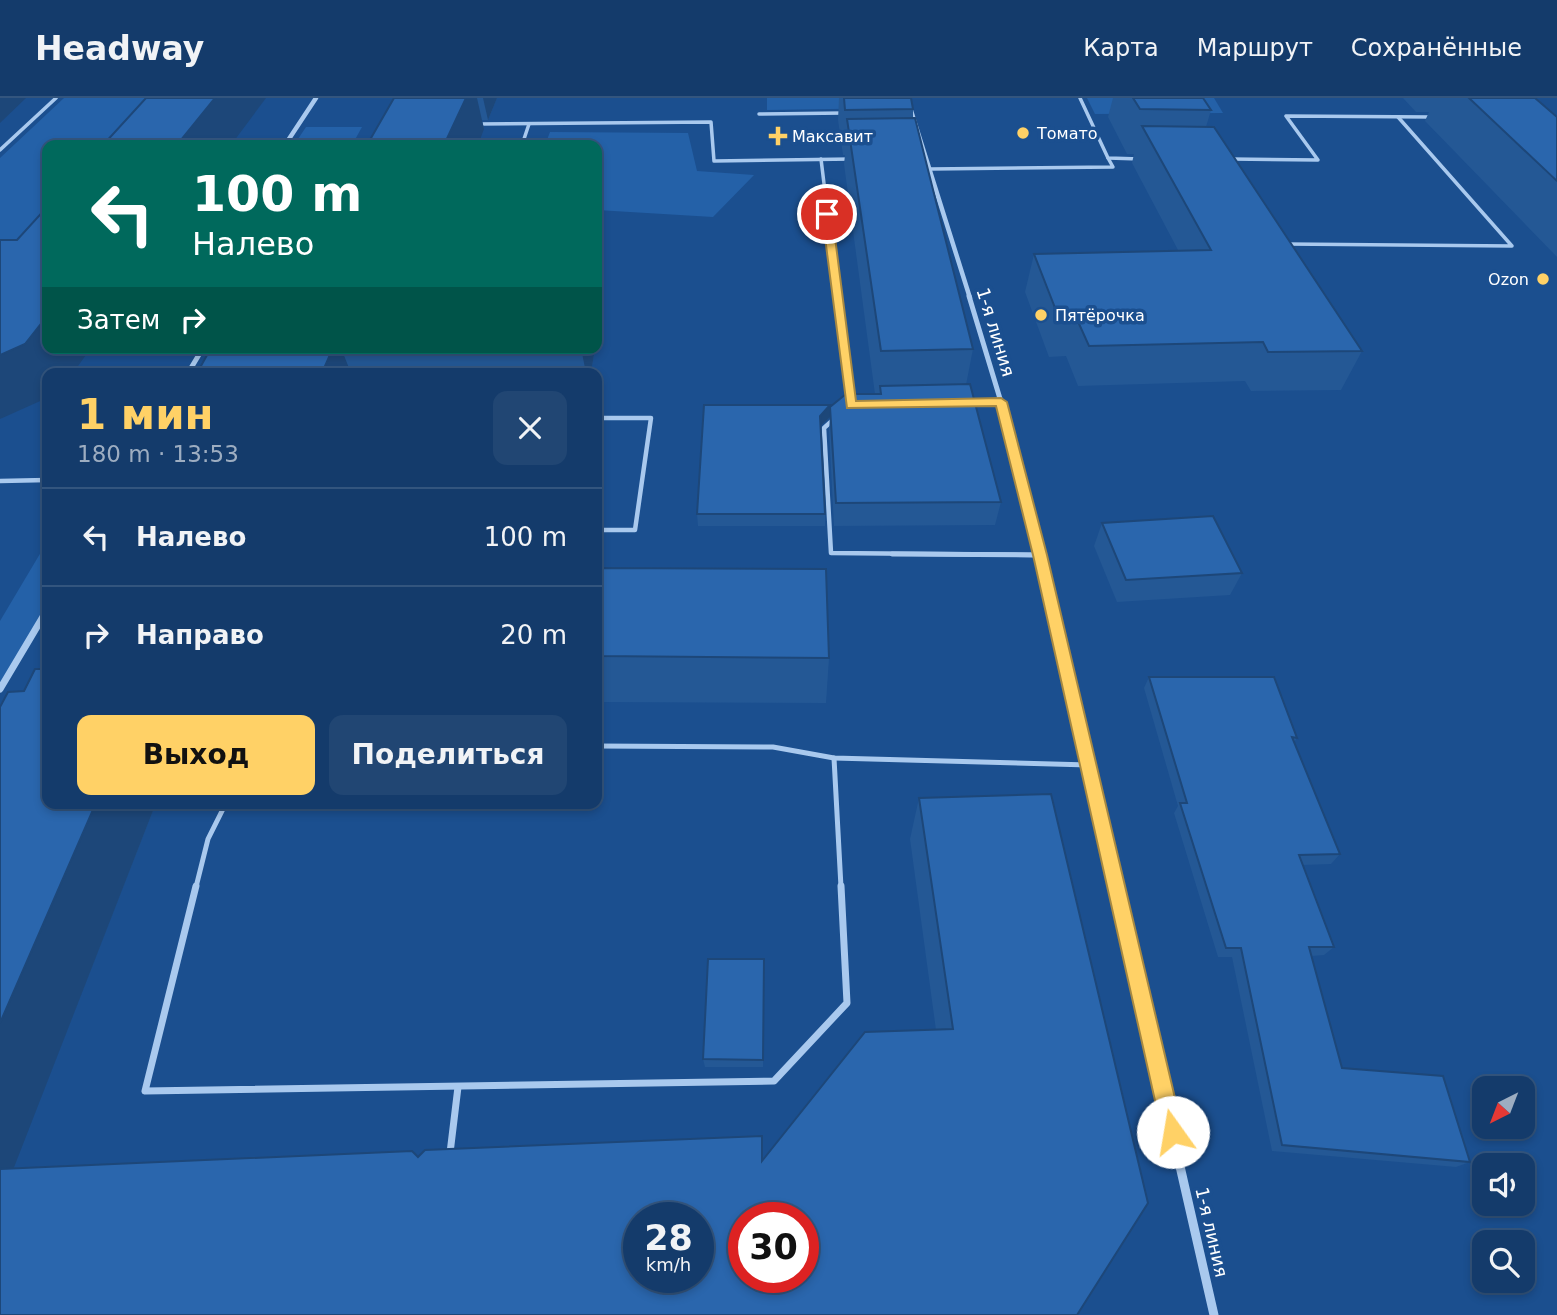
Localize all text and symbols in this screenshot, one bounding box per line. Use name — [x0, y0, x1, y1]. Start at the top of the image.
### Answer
text: Headway — [35, 29, 204, 68]
text: Карта — [1083, 34, 1159, 62]
text: Маршрут — [1197, 34, 1313, 62]
text: Сохранённые — [1351, 34, 1522, 62]
place label: Томато — [1036, 124, 1098, 143]
marker: Томато — [1015, 125, 1031, 141]
place label: Максавит — [792, 127, 873, 146]
marker: Максавит — [770, 128, 786, 144]
text: 100 m — [192, 166, 362, 223]
icon: left — [77, 168, 168, 259]
pin — [797, 184, 857, 244]
icon: arrive — [808, 195, 846, 233]
text: Налево — [192, 225, 314, 263]
place label: Ozon — [1488, 270, 1529, 289]
marker: Ozon — [1535, 271, 1551, 287]
street label: 1-я линия — [973, 285, 1019, 379]
icon: right — [174, 301, 212, 339]
text: Затем — [77, 305, 160, 335]
place label: Пятёрочка — [1055, 306, 1145, 325]
marker: Пятёрочка — [1033, 307, 1049, 323]
text: 1 мин — [77, 390, 214, 439]
button: close — [493, 391, 567, 465]
text: 180 m · 13:53 — [77, 441, 239, 467]
icon: left — [77, 518, 115, 556]
text: Налево — [136, 522, 246, 552]
text: 100 m — [484, 522, 567, 552]
icon: right — [77, 616, 115, 654]
text: Направо — [136, 620, 264, 650]
text: 20 m — [500, 620, 567, 650]
button: Выход — [77, 715, 315, 795]
button: Поделиться — [329, 715, 567, 795]
north arrow — [1472, 1076, 1535, 1139]
map controls — [1472, 1076, 1535, 1293]
position arrow — [1136, 1095, 1210, 1169]
button: sound — [1472, 1153, 1535, 1216]
street label: 1-я линия — [1191, 1185, 1233, 1279]
speed limit sign: 30 — [728, 1202, 819, 1293]
text: 28 — [644, 1218, 693, 1258]
button: search — [1472, 1230, 1535, 1293]
text: km/h — [646, 1254, 691, 1275]

